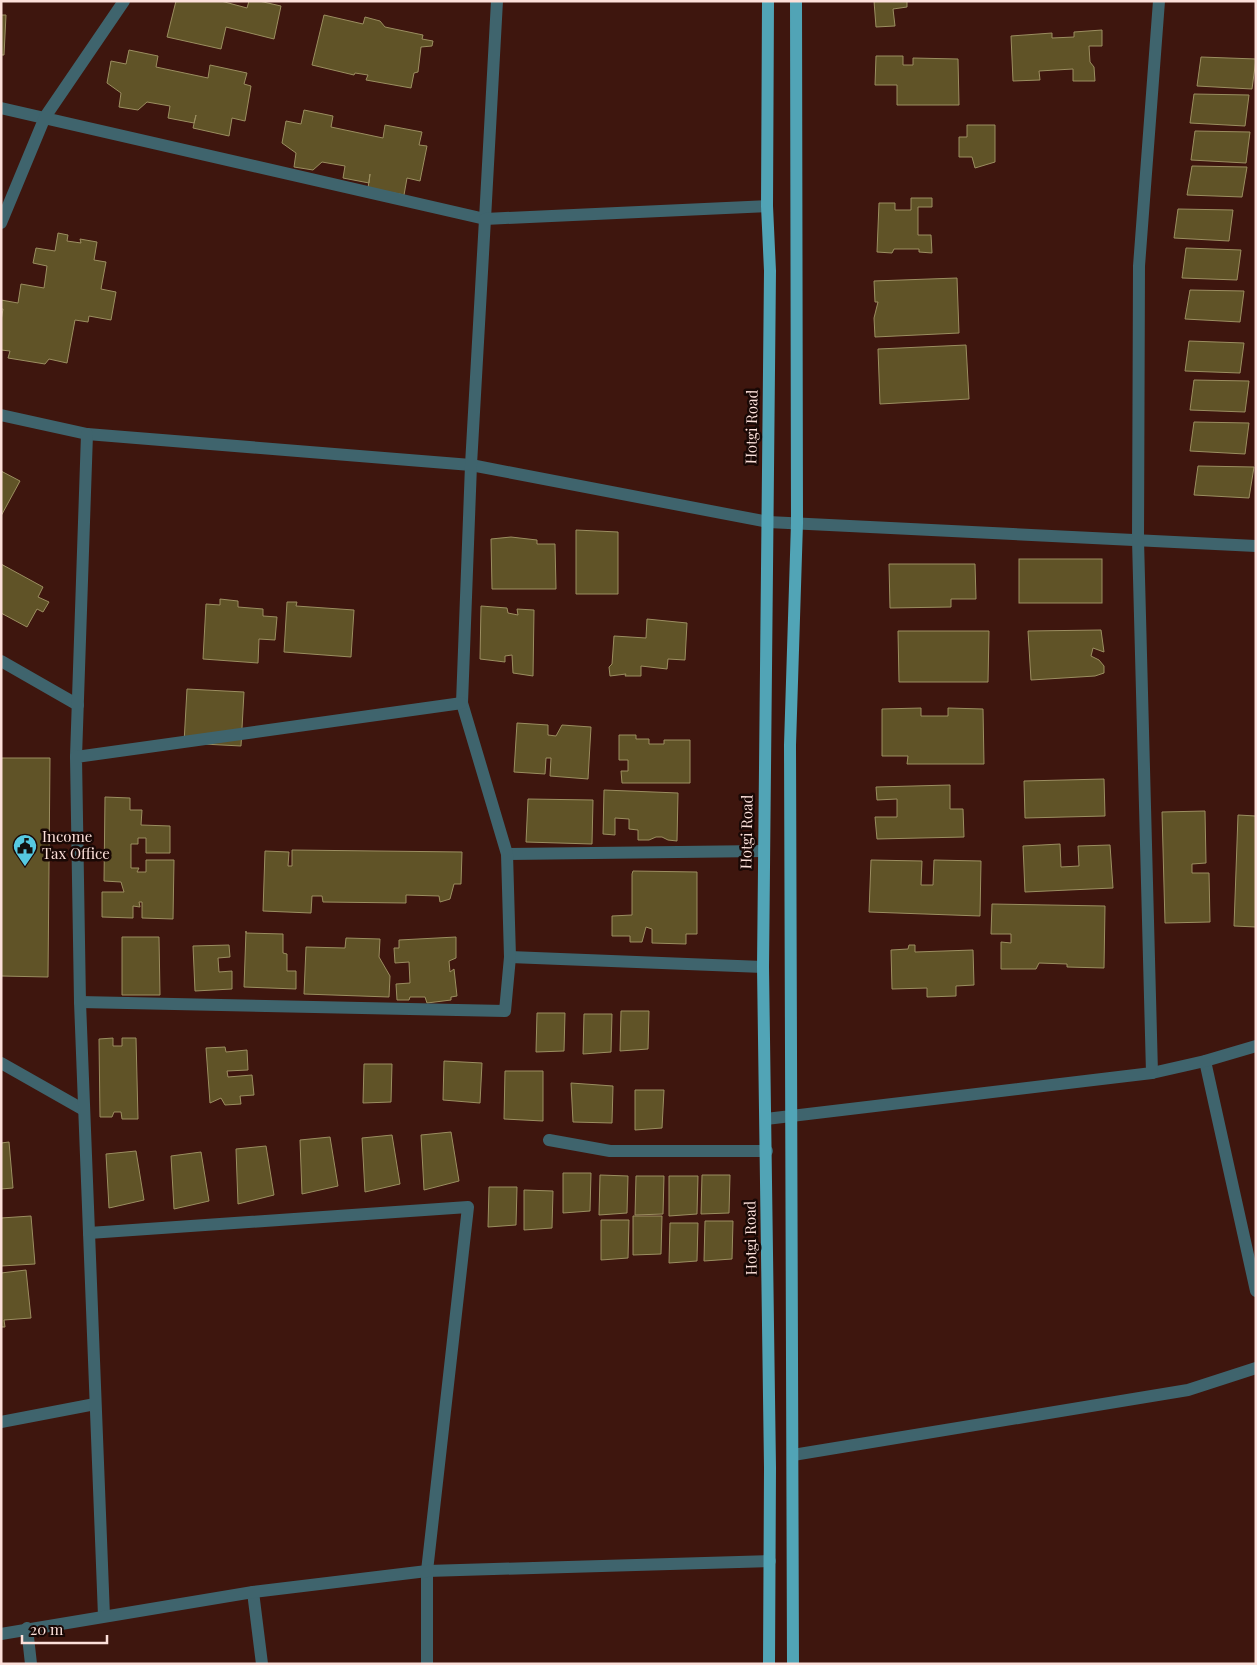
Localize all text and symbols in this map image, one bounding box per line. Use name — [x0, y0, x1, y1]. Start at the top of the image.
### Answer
street label: Hotgi Road — [740, 389, 762, 464]
street label: Hotgi Road — [735, 794, 757, 869]
place label: Income Tax Office — [42, 826, 110, 863]
public building icon: Income Tax Office — [12, 833, 38, 867]
street label: Hotgi Road — [739, 1200, 761, 1275]
scale bar — [22, 1612, 108, 1644]
text: 20 m — [30, 1619, 64, 1639]

